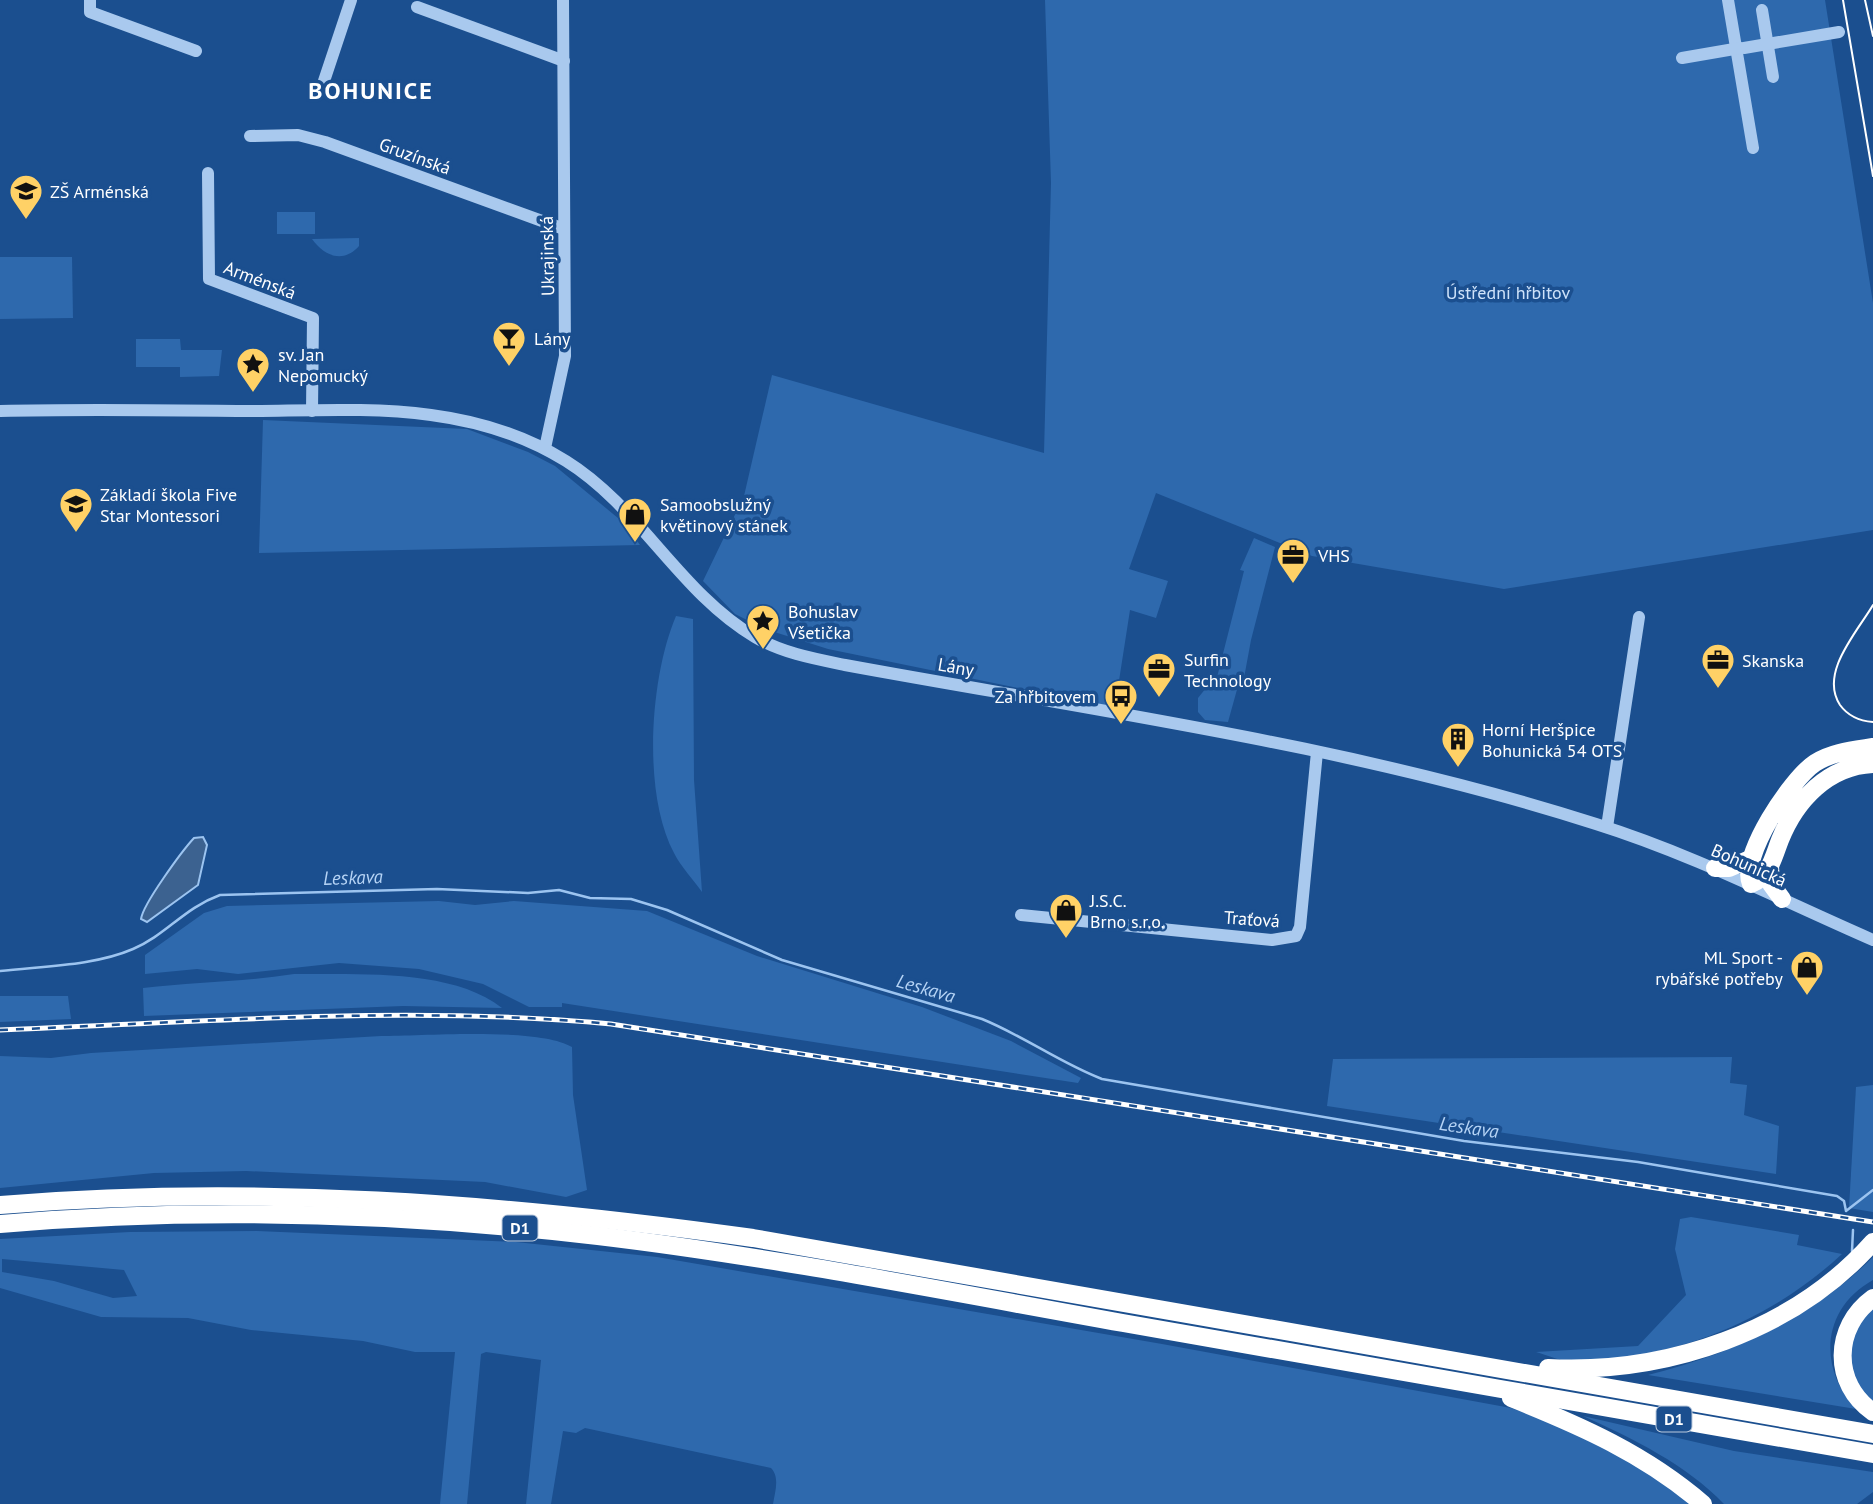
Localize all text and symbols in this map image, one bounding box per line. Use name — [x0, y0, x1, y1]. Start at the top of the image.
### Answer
district label: BOHUNICE — [308, 75, 434, 106]
street label: Gruzínská — [376, 132, 454, 180]
school or university icon: ZŠ Arménská — [7, 172, 45, 221]
place label: ZŠ Arménská — [50, 180, 149, 203]
street label: Ukrajinská — [535, 216, 559, 296]
street label: Arménská — [221, 256, 299, 304]
park label: Ústřední hřbitov — [1446, 281, 1570, 304]
bar icon: Lány — [490, 319, 528, 368]
place label: Lány — [534, 327, 571, 350]
place label: sv. Jan Nepomucký — [278, 343, 369, 387]
place icon: sv. Jan Nepomucký — [234, 345, 272, 394]
place label: Základí škola Five Star Montessori — [100, 483, 237, 527]
school or university icon: Základí škola Five Star Montessori — [57, 485, 95, 534]
place label: Samoobslužný květinový stánek — [660, 493, 788, 537]
shop icon: Samoobslužný květinový stánek — [616, 495, 654, 544]
office icon: VHS — [1274, 536, 1312, 585]
place label: VHS — [1317, 544, 1350, 567]
place label: Bohuslav Všetička — [787, 600, 858, 644]
place icon: Bohuslav Všetička — [744, 602, 782, 651]
office icon: Skanska — [1699, 641, 1737, 690]
place label: Surfin Technology — [1184, 648, 1272, 692]
place label: Skanska — [1742, 649, 1804, 672]
office icon: Surfin Technology — [1140, 650, 1178, 699]
street label: Lány — [936, 653, 977, 682]
bus stop icon: Za hřbitovem — [1102, 677, 1140, 726]
place label: Za hřbitovem — [995, 685, 1096, 708]
place label: Horní Heršpice Bohunická 54 OTS — [1482, 718, 1622, 762]
building icon: Horní Heršpice Bohunická 54 OTS — [1439, 720, 1477, 769]
street label: Bohunická — [1708, 838, 1790, 892]
water label: Leskava — [323, 864, 384, 890]
place label: J.S.C. Brno s.r.o. — [1089, 889, 1165, 933]
shop icon: J.S.C. Brno s.r.o. — [1047, 891, 1085, 940]
street label: Traťová — [1223, 906, 1281, 932]
place label: ML Sport - rybářské potřeby — [1655, 946, 1784, 990]
shop icon: ML Sport - rybářské potřeby — [1788, 948, 1826, 997]
water label: Leskava — [894, 968, 959, 1008]
water label: Leskava — [1438, 1111, 1501, 1143]
road number: D1 — [503, 1216, 538, 1240]
road number: D1 — [1656, 1406, 1692, 1432]

